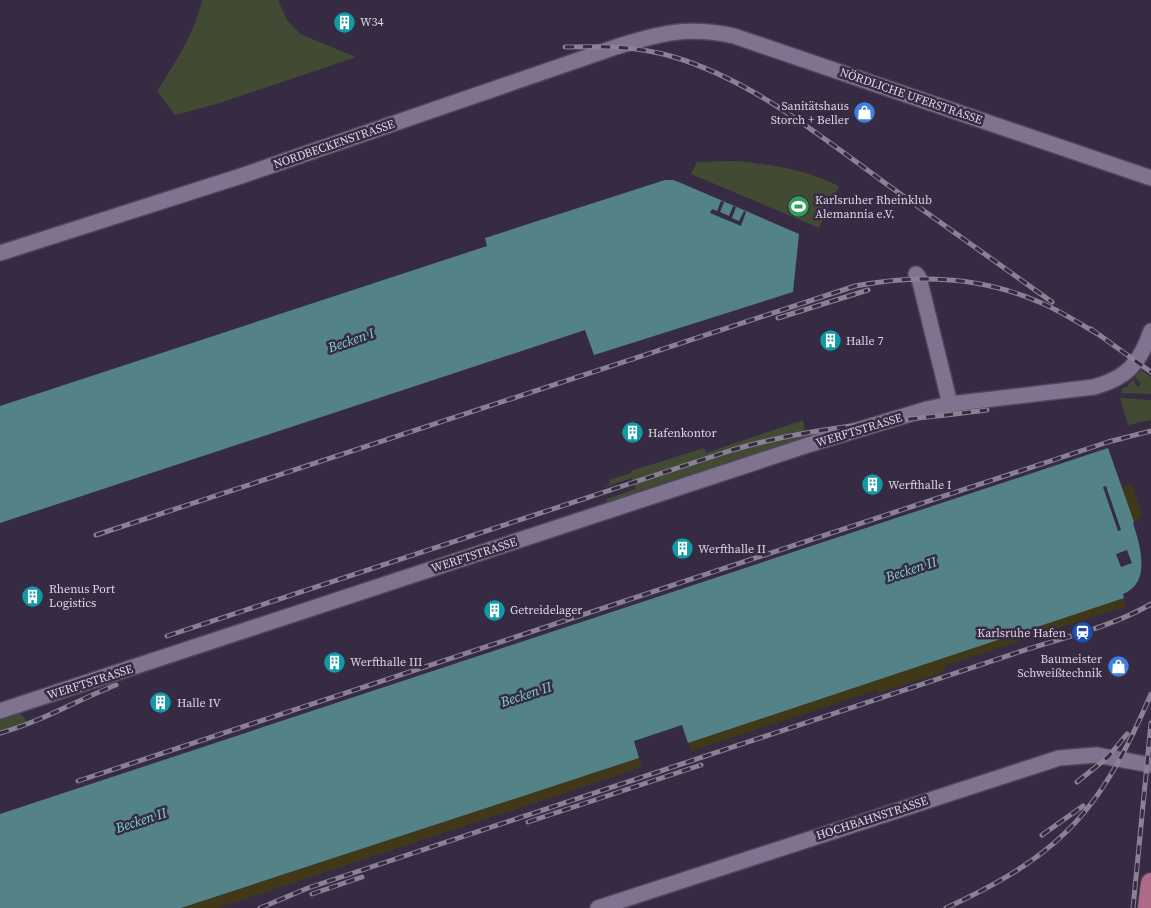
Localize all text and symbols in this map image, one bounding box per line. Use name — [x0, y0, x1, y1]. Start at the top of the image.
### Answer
building icon: W34 — [332, 10, 356, 34]
place label: W34 — [360, 14, 384, 30]
street label: NÖRDLICHE UFERSTRASSE — [838, 64, 984, 128]
place label: Sanitätshaus Storch + Beller — [771, 98, 849, 128]
shop icon: Sanitätshaus Storch + Beller — [853, 101, 877, 125]
street label: NORDBECKENSTRASSE — [271, 116, 397, 172]
place label: Karlsruher Rheinklub Alemannia e.V. — [815, 192, 932, 222]
sports icon: Karlsruher Rheinklub Alemannia e.V. — [787, 195, 811, 219]
water label: Becken I — [324, 322, 378, 358]
building icon: Halle 7 — [818, 329, 842, 353]
place label: Halle 7 — [846, 333, 883, 349]
street label: WERFTSTRASSE — [814, 409, 904, 451]
building icon: Hafenkontor — [620, 421, 644, 445]
place label: Hafenkontor — [648, 425, 716, 441]
building icon: Werfthalle I — [860, 473, 884, 497]
place label: Werfthalle I — [888, 477, 951, 493]
street label: WERFTSTRASSE — [429, 534, 519, 576]
building icon: Werfthalle II — [670, 537, 694, 561]
place label: Werfthalle II — [698, 541, 766, 557]
water label: Becken II — [882, 551, 940, 587]
place label: Rhenus Port Logistics — [49, 581, 115, 611]
building icon: Rhenus Port Logistics — [21, 584, 45, 608]
building icon: Getreidelager — [482, 598, 506, 622]
place label: Getreidelager — [510, 602, 582, 618]
station icon: Karlsruhe Hafen — [1070, 621, 1094, 645]
place label: Karlsruhe Hafen — [977, 625, 1066, 641]
building icon: Werfthalle III — [322, 650, 346, 674]
place label: Baumeister Schweißtechnik — [1017, 651, 1102, 681]
place label: Werfthalle III — [350, 654, 422, 670]
shop icon: Baumeister Schweißtechnik — [1106, 654, 1130, 678]
street label: WERFTSTRASSE — [45, 661, 135, 703]
water label: Becken II — [497, 676, 555, 712]
building icon: Halle IV — [149, 691, 173, 715]
place label: Halle IV — [177, 695, 221, 711]
street label: HOCHBAHNSTRASSE — [814, 792, 930, 844]
water label: Becken II — [112, 802, 170, 838]

